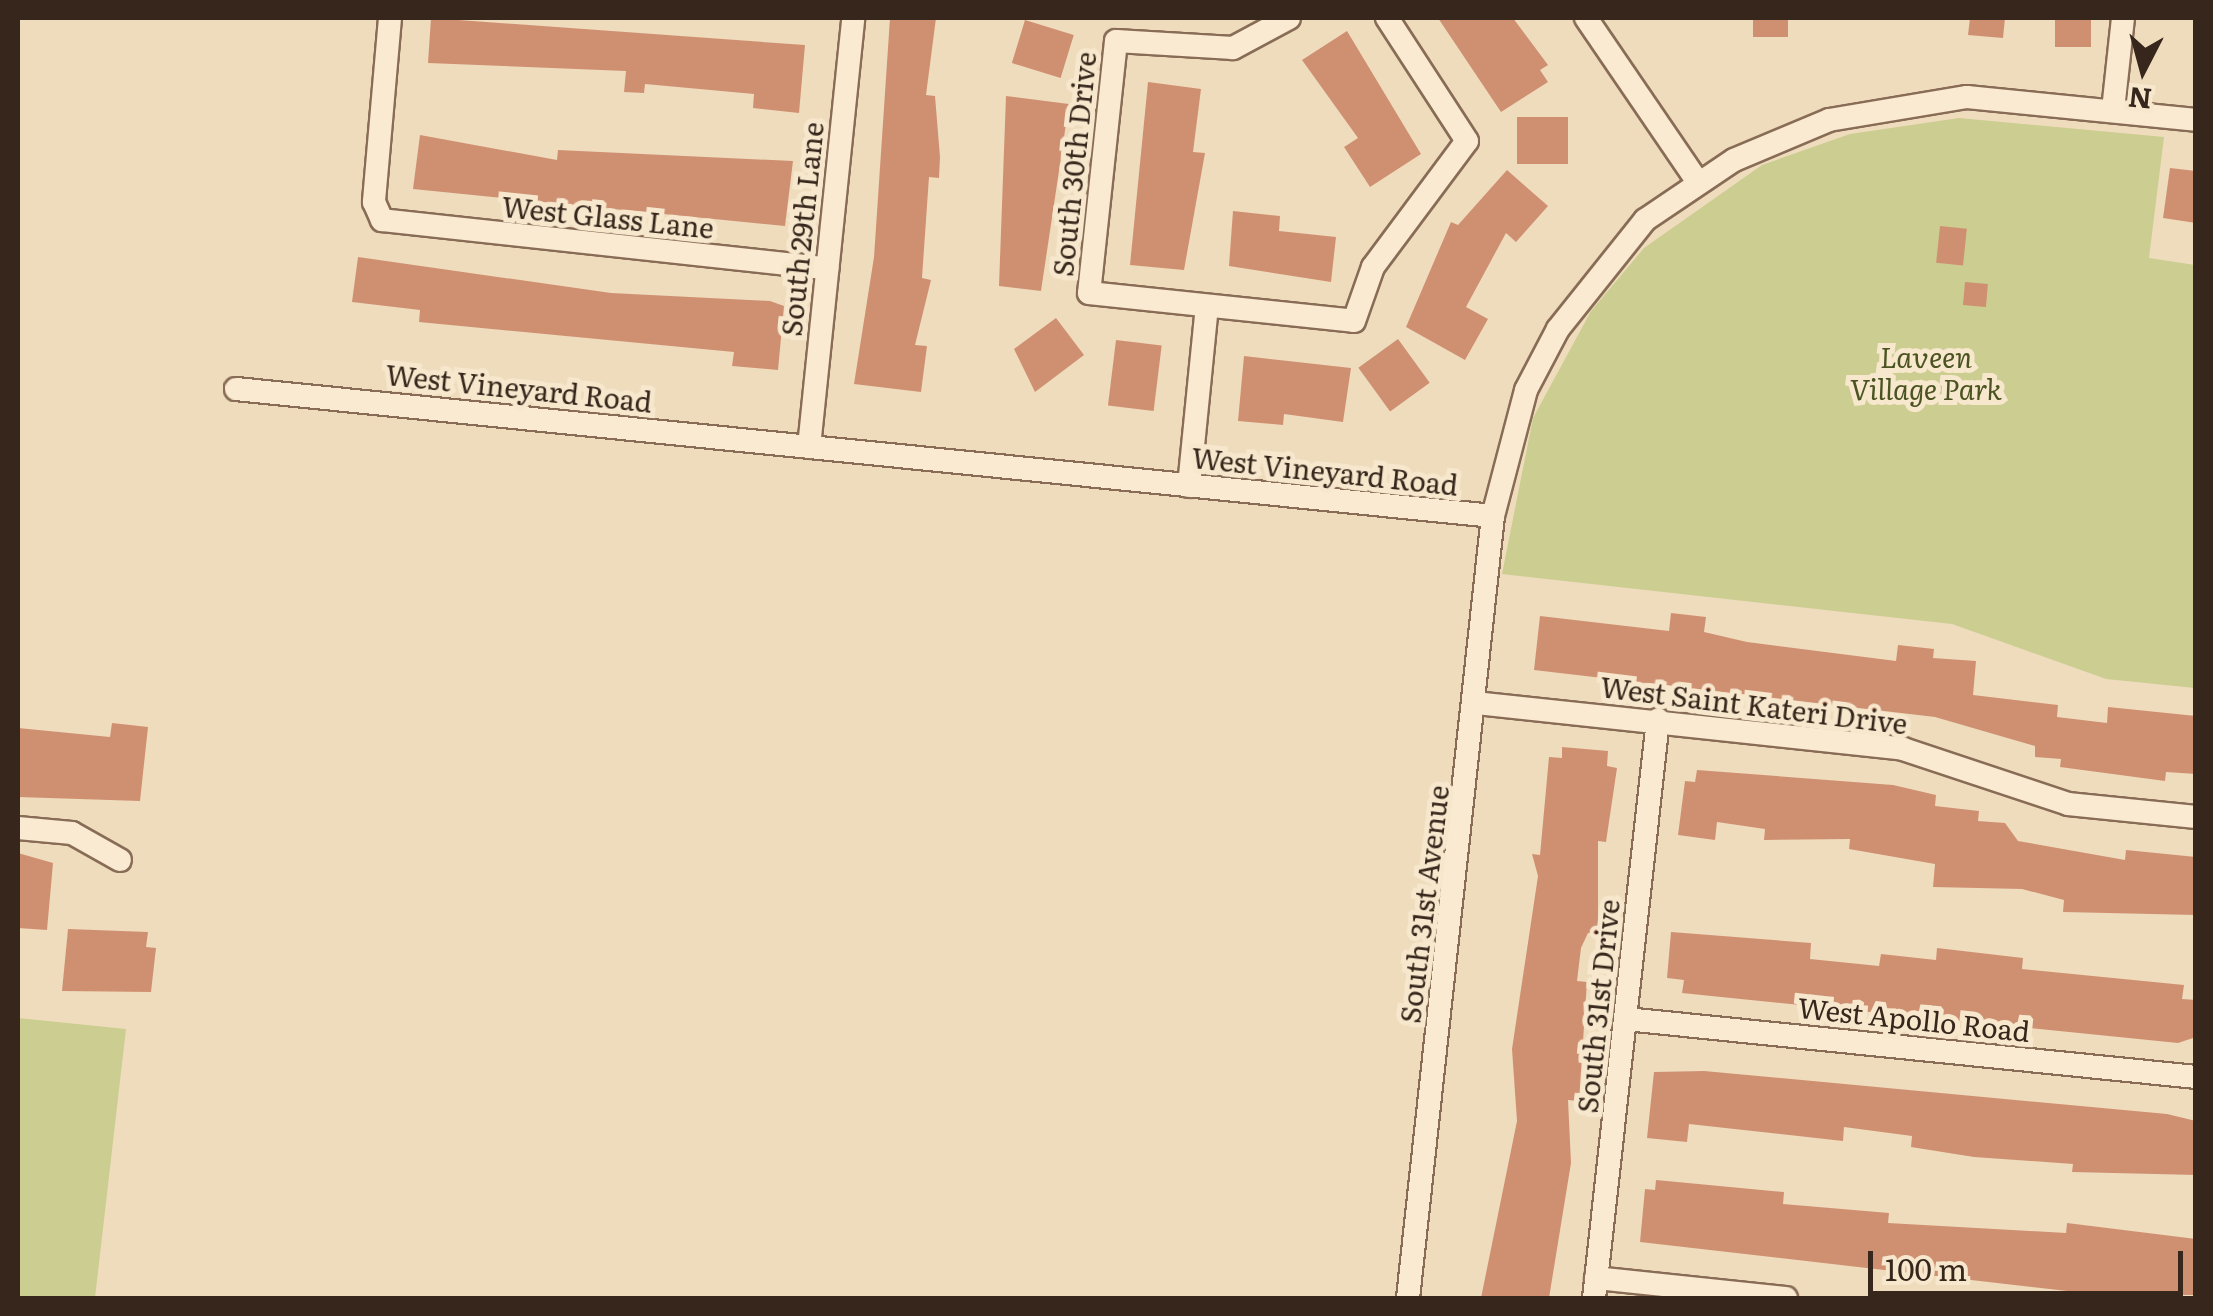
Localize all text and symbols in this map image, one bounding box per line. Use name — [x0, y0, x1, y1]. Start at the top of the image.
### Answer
north arrow — [2093, 20, 2193, 120]
street label: South 30th Drive — [1044, 50, 1102, 278]
text: N — [2126, 78, 2154, 122]
street label: South 29th Lane — [773, 120, 829, 338]
street label: West Glass Lane — [500, 188, 716, 244]
park label: Laveen Village Park — [1850, 339, 2002, 405]
street label: West Vineyard Road — [384, 356, 654, 418]
street label: West Vineyard Road — [1190, 439, 1460, 501]
street label: West Saint Kateri Drive — [1599, 668, 1909, 740]
street label: South 31st Avenue — [1392, 783, 1454, 1025]
street label: South 31st Drive — [1569, 897, 1625, 1115]
street label: West Apollo Road — [1796, 989, 2032, 1047]
scale bar — [1873, 1231, 2188, 1293]
text: 100 m — [1885, 1246, 1967, 1290]

